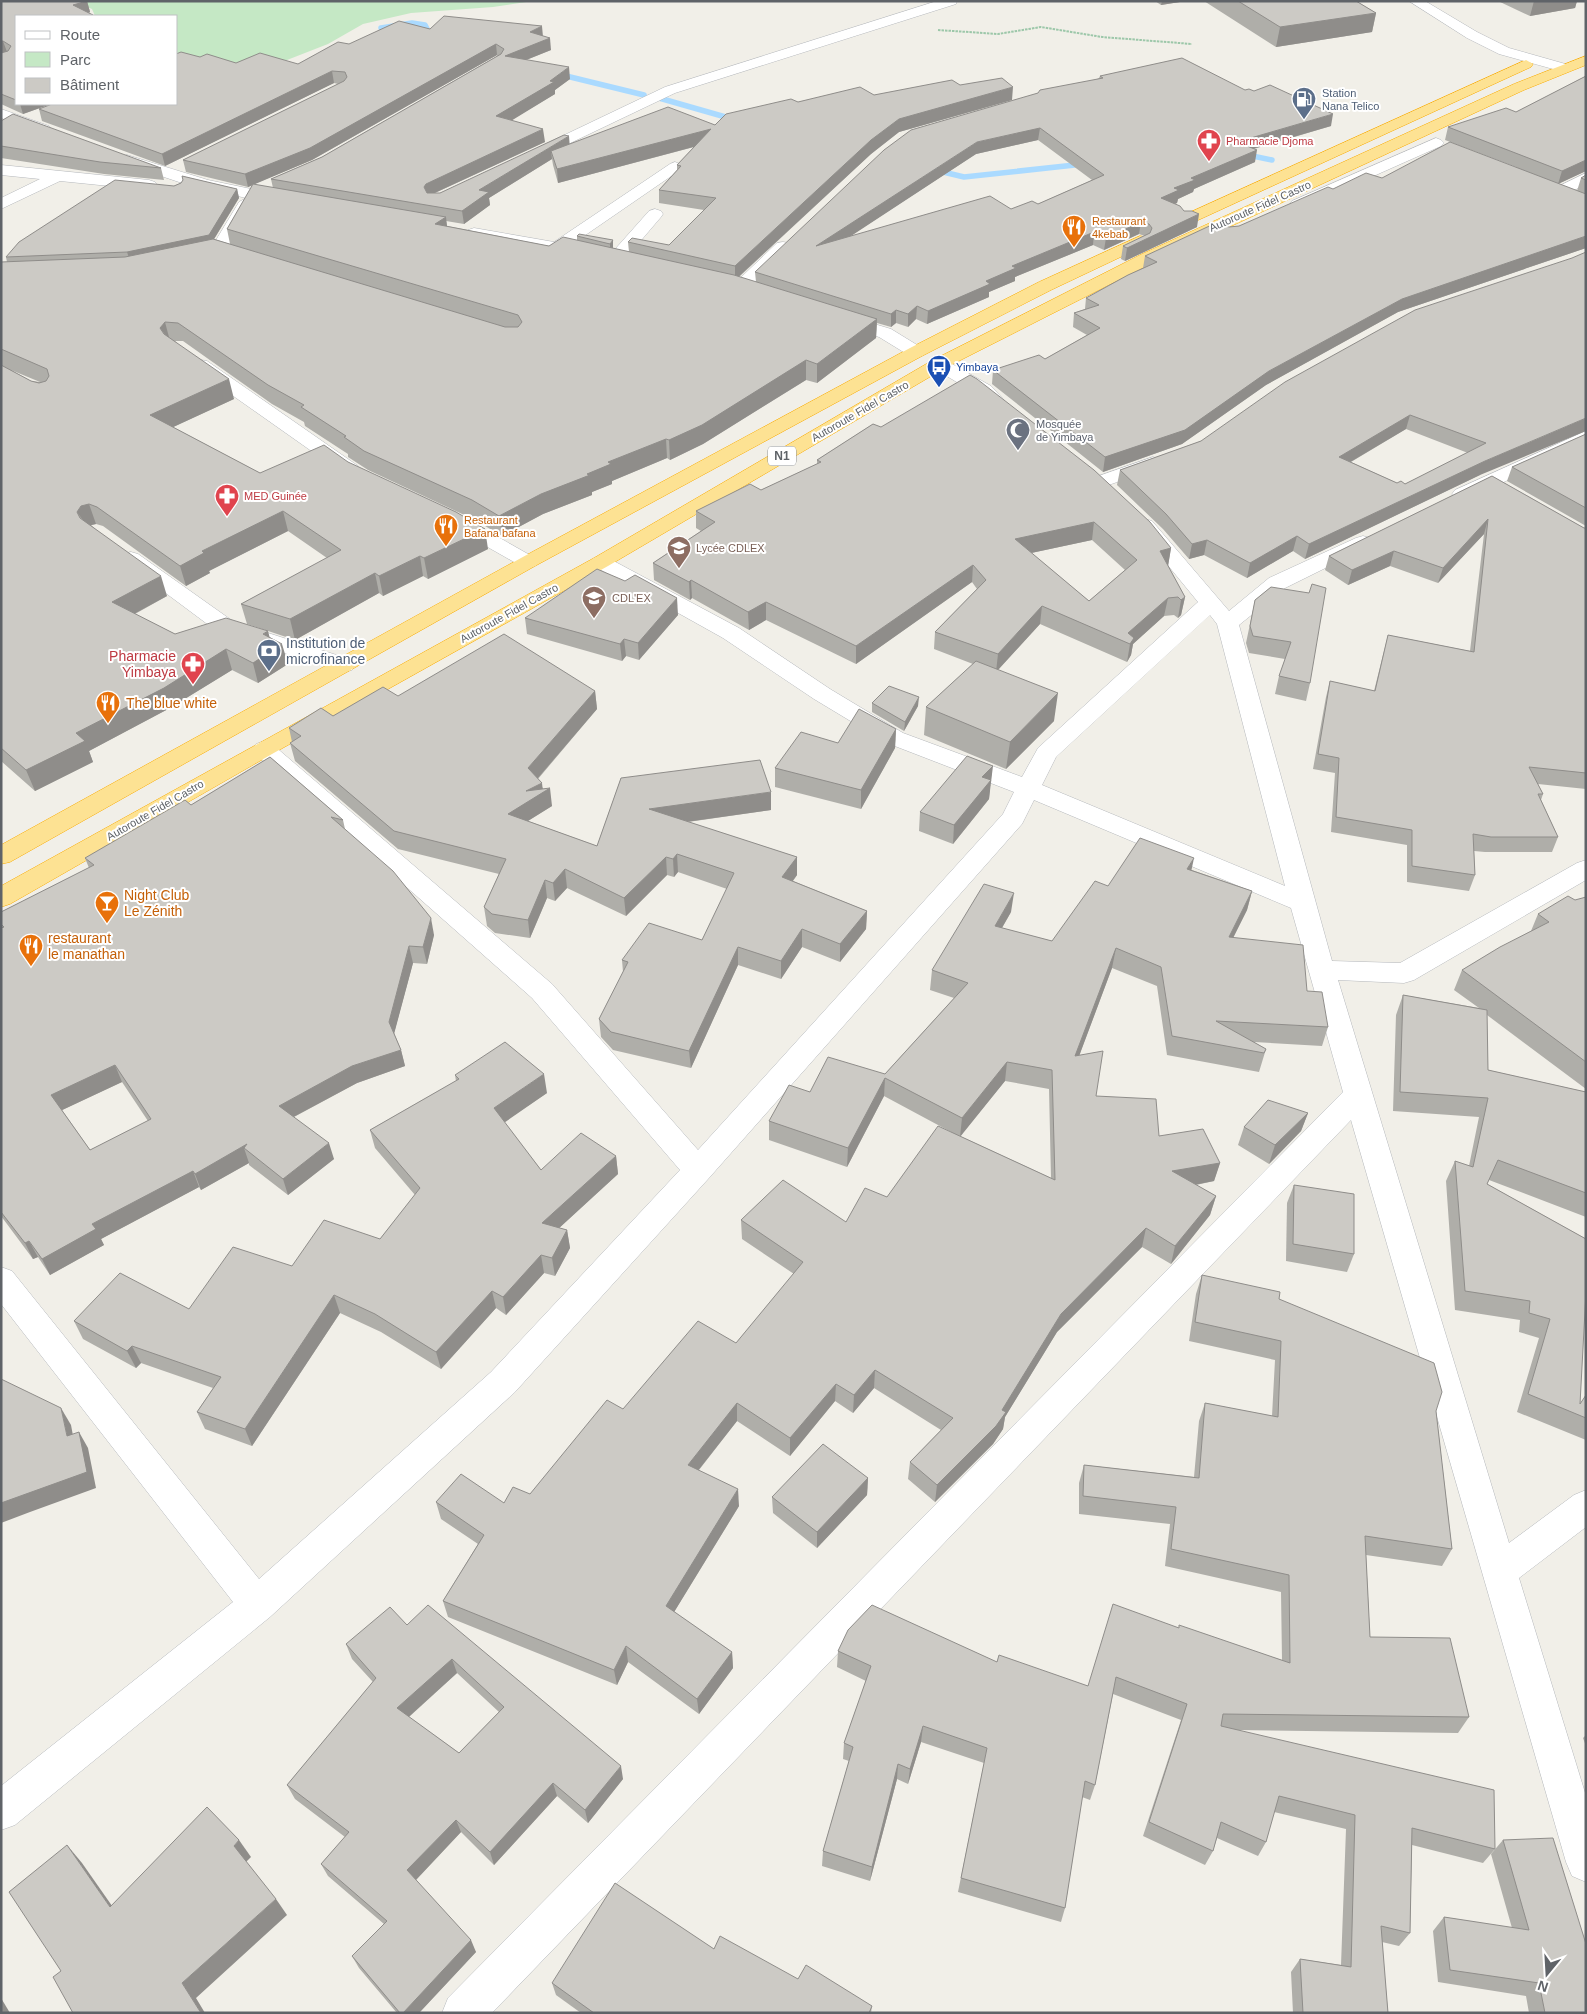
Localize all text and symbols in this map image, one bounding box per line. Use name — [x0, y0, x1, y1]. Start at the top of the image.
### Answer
legend — [15, 15, 178, 105]
text: Route — [60, 26, 100, 43]
text: Parc — [60, 51, 91, 68]
text: Bâtiment — [60, 76, 120, 93]
fuel station icon: Station Nana Telico — [1291, 86, 1317, 120]
place label: Station Nana Telico — [1322, 87, 1379, 112]
pharmacy icon: Pharmacie Djoma — [1196, 128, 1222, 162]
place label: Pharmacie Djoma — [1226, 135, 1314, 147]
street label: Autoroute Fidel Castro — [1207, 178, 1313, 234]
restaurant icon: Restaurant 4kebab — [1061, 214, 1087, 248]
place label: Restaurant 4kebab — [1092, 215, 1146, 240]
bus stop icon: Yimbaya — [926, 354, 952, 388]
place label: Yimbaya — [956, 361, 999, 373]
street label: Autoroute Fidel Castro — [809, 378, 911, 444]
mosque icon: Mosquée de Yimbaya — [1005, 417, 1031, 451]
place label: Mosquée de Yimbaya — [1036, 418, 1094, 443]
road number: N1 — [768, 446, 796, 466]
pharmacy icon: MED Guinée — [214, 483, 240, 517]
place label: MED Guinée — [244, 490, 307, 502]
restaurant icon: Restaurant Bafana bafana — [433, 513, 459, 547]
place label: Restaurant Bafana bafana — [464, 514, 536, 539]
school or university icon: Lycée CDLEX — [666, 535, 692, 569]
place label: Lycée CDLEX — [696, 542, 765, 554]
street label: Autoroute Fidel Castro — [458, 581, 560, 645]
school or university icon: CDL'EX — [581, 585, 607, 619]
place label: CDL'EX — [612, 592, 651, 604]
place label: Institution de microfinance — [286, 635, 366, 667]
bank icon: Institution de microfinance — [256, 638, 282, 672]
place label: Pharmacie Yimbaya — [109, 648, 176, 680]
pharmacy icon: Pharmacie Yimbaya — [180, 651, 206, 685]
restaurant icon: The blue white — [95, 690, 121, 724]
place label: The blue white — [126, 695, 217, 711]
street label: Autoroute Fidel Castro — [104, 777, 206, 843]
place label: Night Club Le Zénith — [124, 887, 190, 919]
bar icon: Night Club Le Zénith — [94, 890, 120, 924]
place label: restaurant le manathan — [48, 930, 125, 962]
restaurant icon: restaurant le manathan — [18, 933, 44, 967]
north arrow — [1522, 1949, 1572, 1999]
text: N — [1536, 1977, 1550, 1996]

